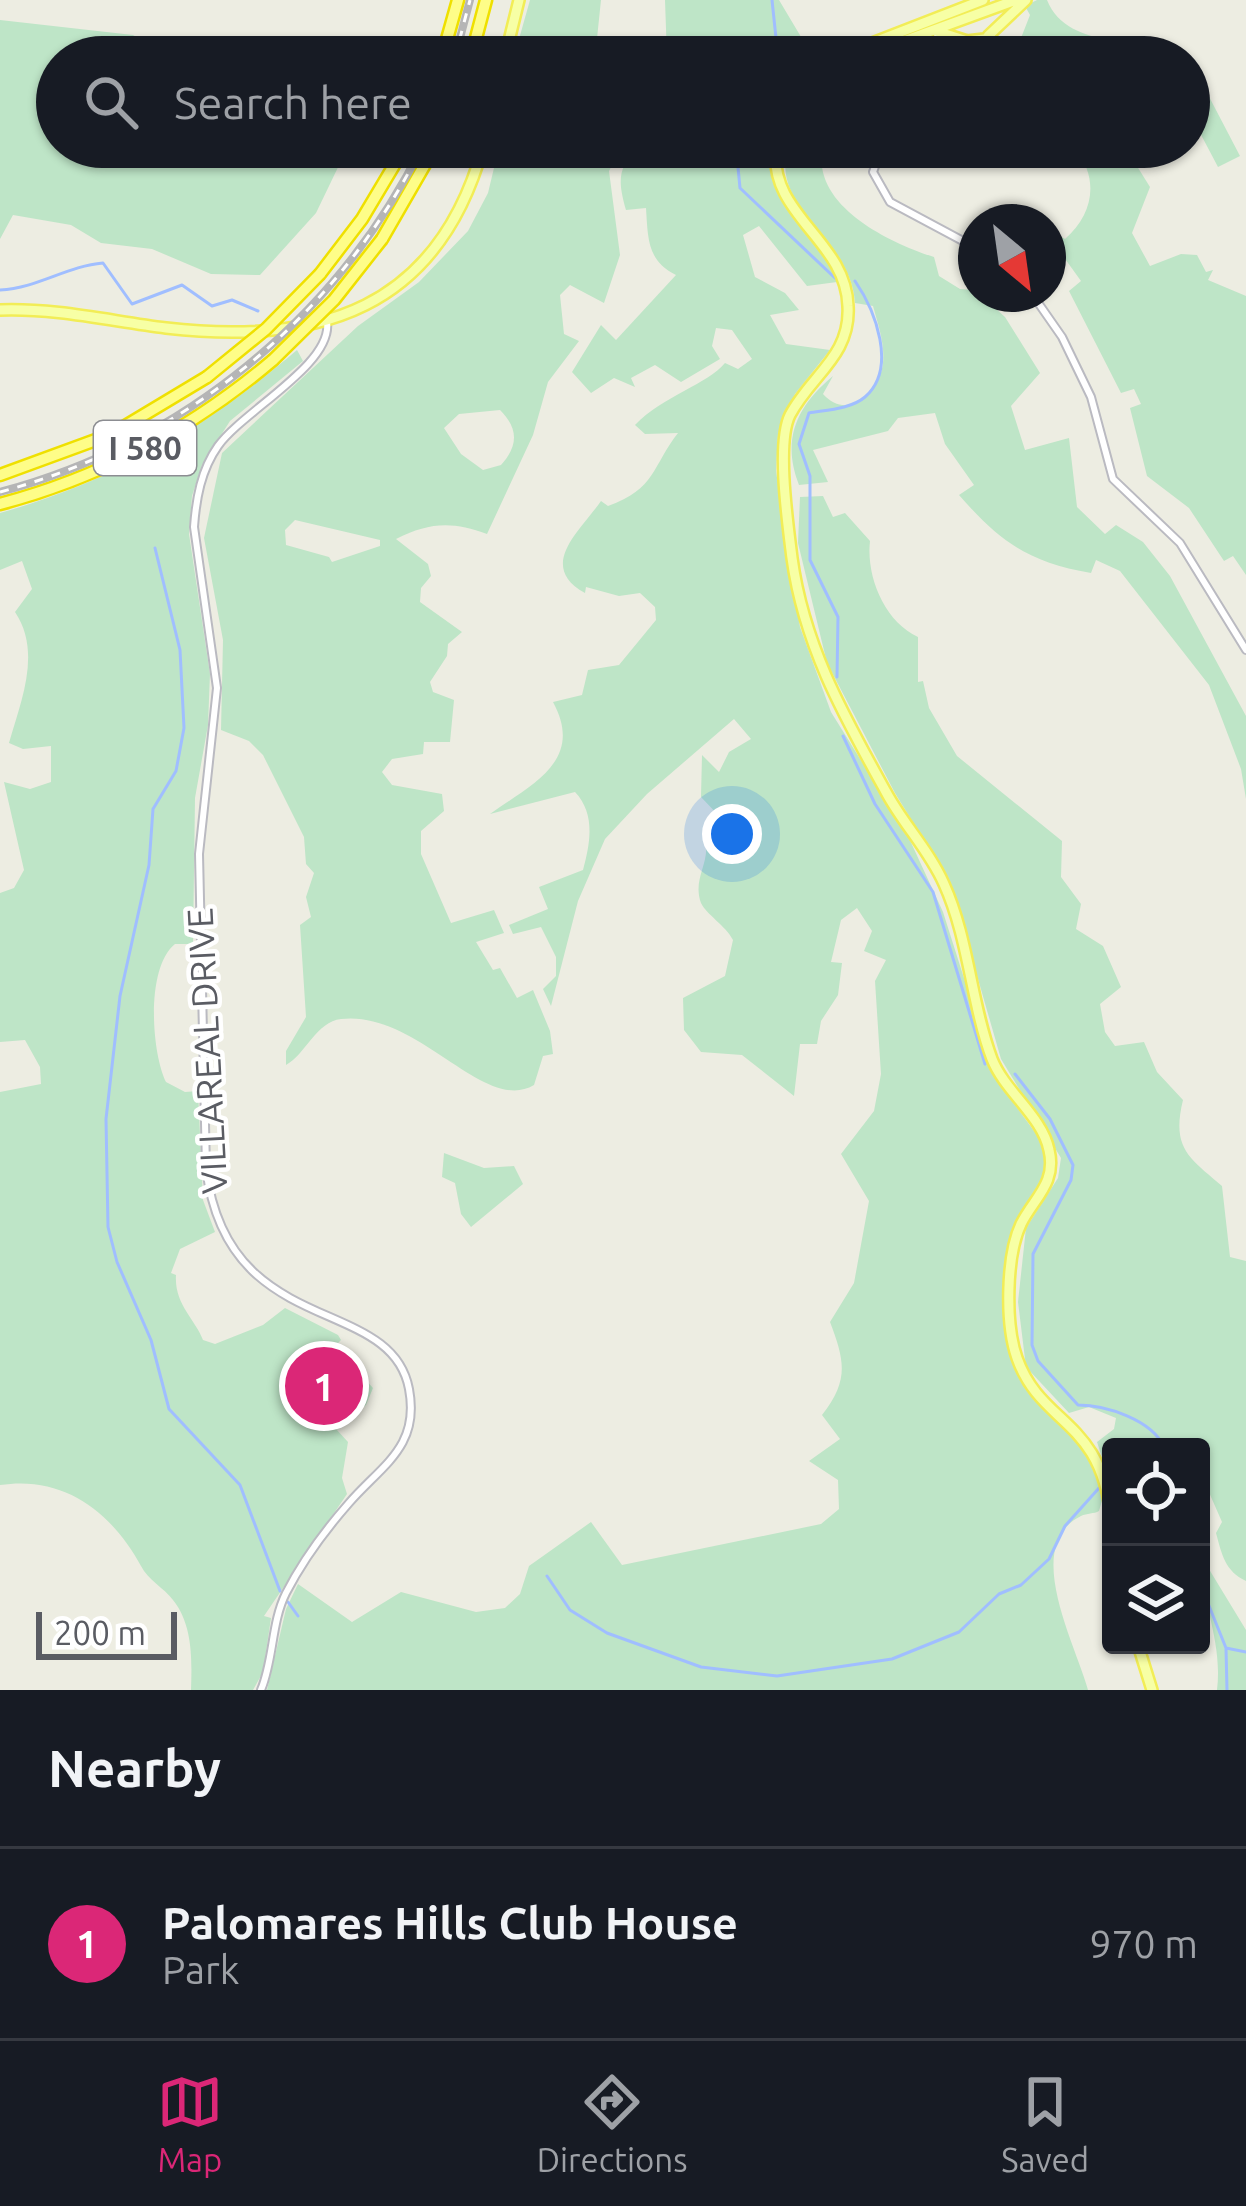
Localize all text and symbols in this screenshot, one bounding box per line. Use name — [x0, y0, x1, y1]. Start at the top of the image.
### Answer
search box — [36, 36, 1210, 168]
icon: search — [78, 69, 144, 135]
text: Search here — [174, 77, 412, 128]
north arrow — [958, 204, 1066, 312]
road number: I 580 — [94, 421, 196, 475]
your location — [702, 804, 762, 864]
street label: VILLAREAL DRIVE — [179, 907, 234, 1195]
pin: 1 — [285, 1341, 363, 1431]
map controls — [1102, 1438, 1210, 1654]
button: locate — [1102, 1438, 1210, 1546]
button: layers — [1102, 1546, 1210, 1654]
scale bar — [36, 1606, 177, 1659]
text: 200 m — [54, 1614, 146, 1651]
text: Nearby — [48, 1739, 221, 1797]
text: Palomares Hills Club House — [162, 1897, 738, 1948]
text: 1 — [76, 1922, 98, 1965]
text: 970 m — [1089, 1922, 1198, 1965]
text: Park — [162, 1948, 240, 1991]
tab: Map — [157, 2069, 223, 2178]
tab: Directions — [537, 2069, 687, 2178]
tab: Saved — [1001, 2069, 1089, 2178]

